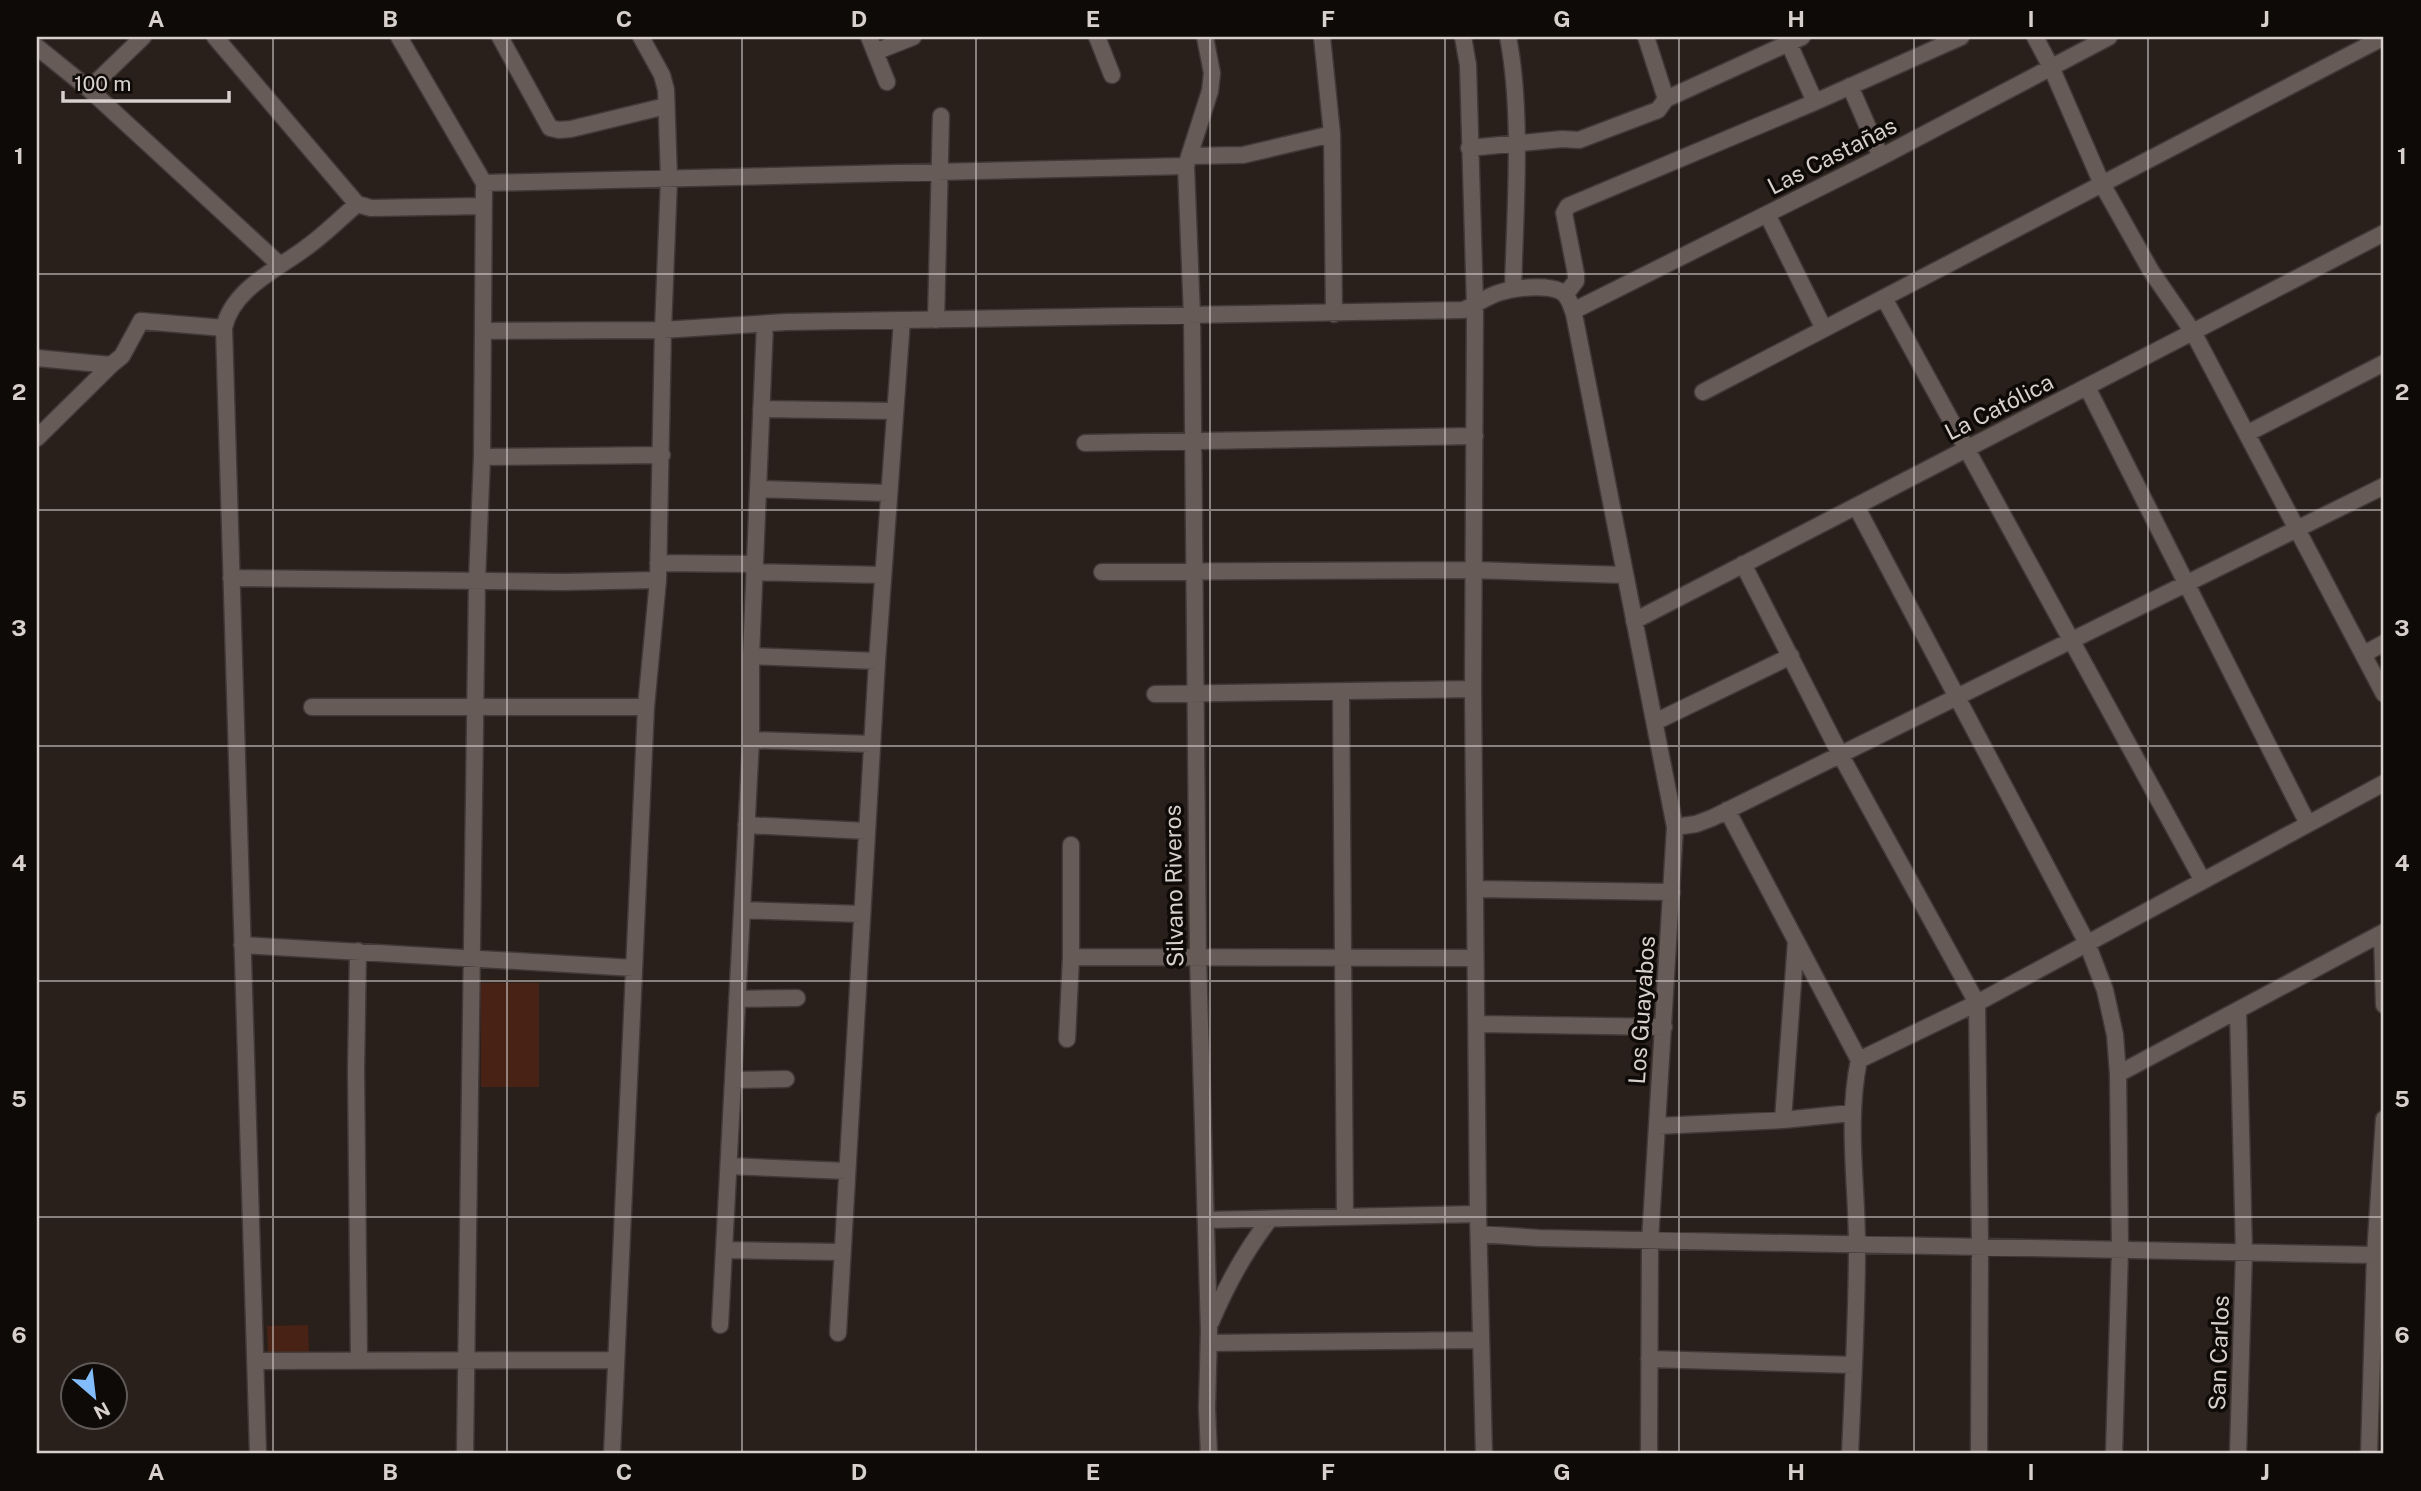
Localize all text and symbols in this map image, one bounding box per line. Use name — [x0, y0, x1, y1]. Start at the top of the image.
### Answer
text: A — [148, 5, 165, 32]
text: B — [382, 5, 398, 32]
text: C — [616, 5, 632, 32]
text: D — [851, 5, 867, 32]
text: E — [1086, 5, 1100, 32]
text: F — [1321, 5, 1335, 32]
text: G — [1553, 5, 1571, 32]
text: H — [1787, 5, 1805, 32]
text: I — [2027, 5, 2035, 32]
text: J — [2260, 5, 2270, 32]
scale bar — [63, 60, 229, 104]
text: 100 m — [74, 71, 131, 96]
street label: Las Castañas — [1763, 111, 1901, 200]
text: 1 — [14, 142, 24, 169]
text: 1 — [2397, 142, 2407, 169]
street label: La Católica — [1940, 368, 2058, 445]
text: 2 — [12, 378, 26, 405]
text: 2 — [2395, 378, 2409, 405]
text: 3 — [11, 614, 27, 641]
text: 3 — [2394, 614, 2410, 641]
street label: Silvano Riveros — [1159, 805, 1188, 967]
text: 4 — [11, 849, 27, 876]
text: 4 — [2394, 849, 2410, 876]
street label: Los Guayabos — [1623, 935, 1660, 1085]
text: 5 — [11, 1085, 27, 1112]
text: 5 — [2394, 1085, 2410, 1112]
street label: San Carlos — [2203, 1295, 2234, 1411]
text: 6 — [11, 1321, 27, 1348]
text: 6 — [2394, 1321, 2410, 1348]
north arrow — [60, 1362, 130, 1432]
text: N — [90, 1398, 114, 1424]
text: A — [148, 1458, 165, 1485]
text: B — [382, 1458, 398, 1485]
text: C — [616, 1458, 632, 1485]
text: D — [851, 1458, 867, 1485]
text: E — [1086, 1458, 1100, 1485]
text: F — [1321, 1458, 1335, 1485]
text: G — [1553, 1458, 1571, 1485]
text: H — [1787, 1458, 1805, 1485]
text: I — [2027, 1458, 2035, 1485]
text: J — [2260, 1458, 2270, 1485]

